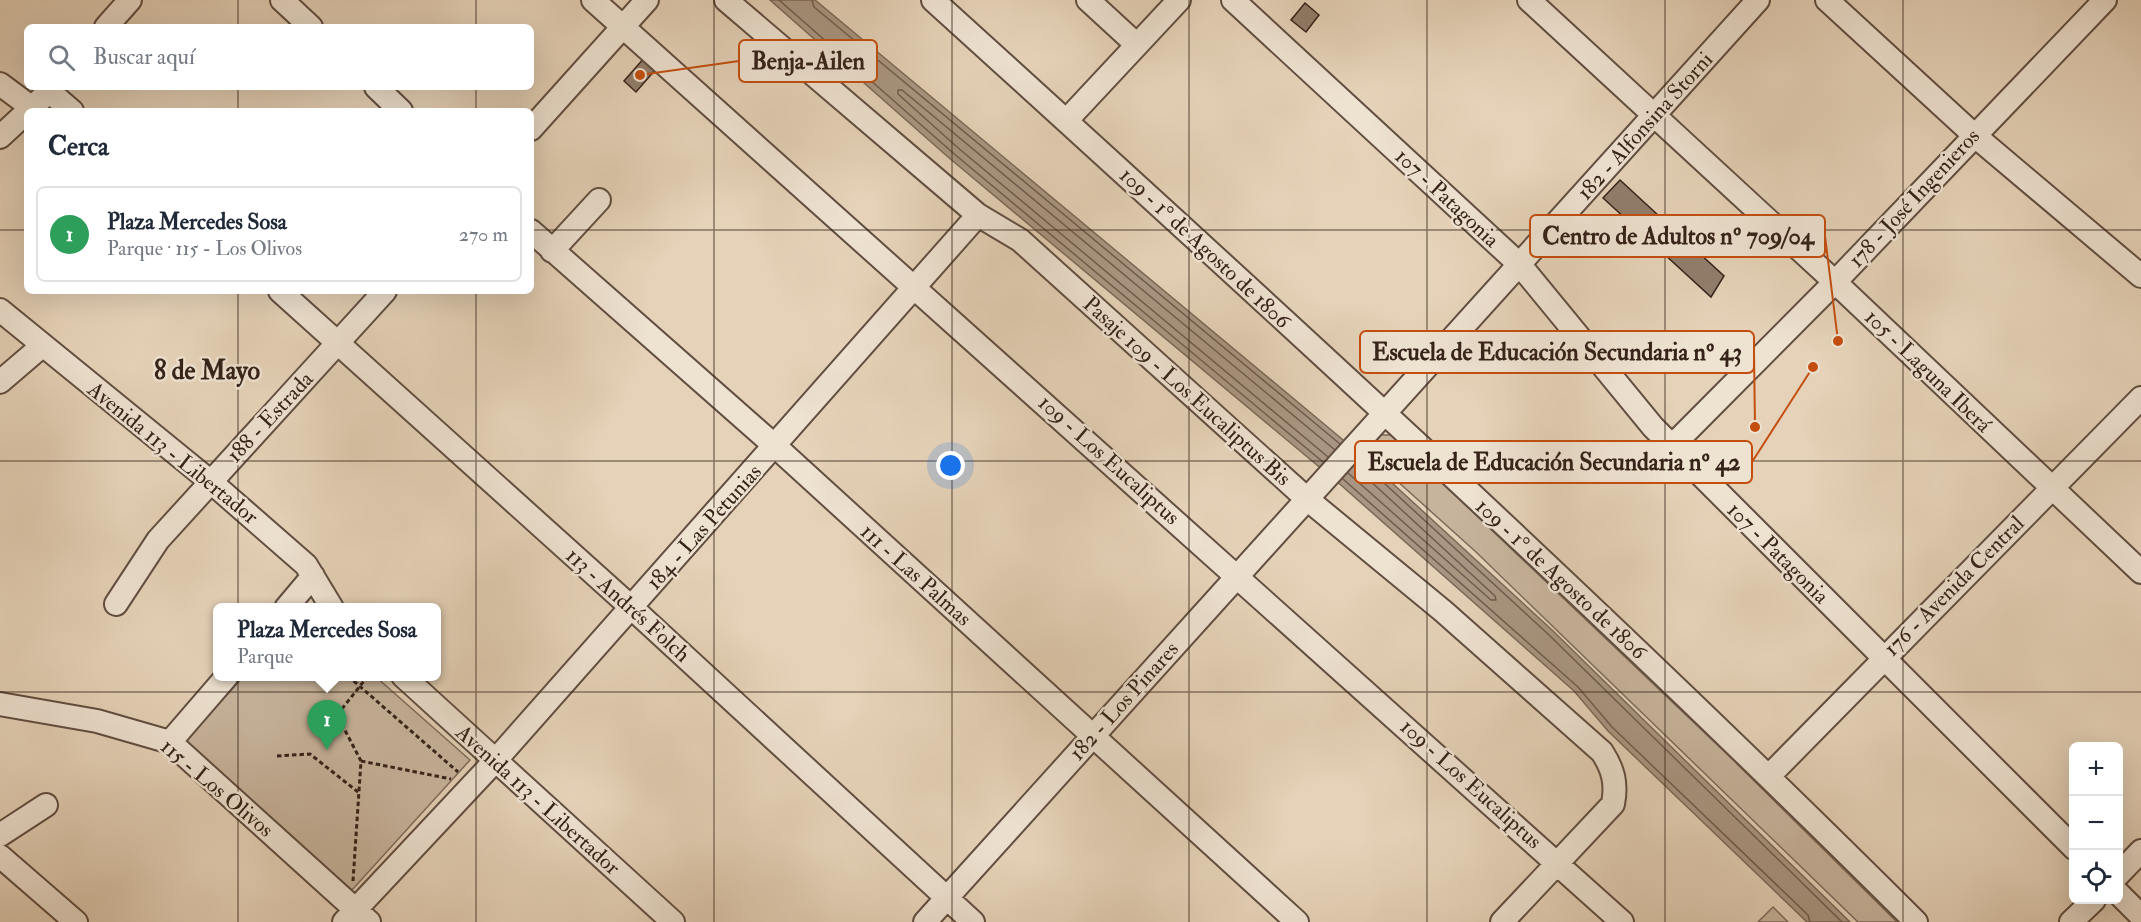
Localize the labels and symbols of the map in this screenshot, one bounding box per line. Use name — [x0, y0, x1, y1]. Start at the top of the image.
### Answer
callout: Benja-Ailen — [739, 40, 877, 82]
text: Benja-Ailen — [751, 46, 865, 77]
street label: 182 - Alfonsina Storni — [1571, 46, 1719, 206]
street label: 178 - José Ingenieros — [1842, 123, 1986, 273]
street label: 107 - Patagonia — [1389, 142, 1506, 254]
street label: 109 - 1° de Agosto de 1806 — [1113, 161, 1298, 336]
callout: Centro de Adultos nº 709/04 — [1530, 215, 1825, 257]
text: Centro de Adultos nº 709/04 — [1542, 221, 1816, 252]
street label: Pasaje 109 - Los Eucaliptus Bis — [1078, 291, 1296, 491]
street label: 105 - Laguna Iberá — [1859, 303, 1998, 439]
callout: Escuela de Educación Secundaria nº 43 — [1360, 331, 1754, 373]
text: Escuela de Educación Secundaria nº 43 — [1372, 337, 1742, 368]
district label: 8 de Mayo — [154, 355, 260, 388]
street label: 188 - Estrada — [221, 365, 320, 468]
street label: Avenida 113 - Libertador — [81, 375, 265, 531]
street label: 109 - Los Eucaliptus — [1033, 390, 1185, 530]
callout: Escuela de Educación Secundaria nº 42 — [1355, 441, 1752, 483]
text: Escuela de Educación Secundaria nº 42 — [1368, 447, 1740, 478]
your location — [936, 451, 965, 480]
street label: 184 - Las Petunias — [640, 458, 768, 596]
street label: 109 - 1° de Agosto de 1806 — [1469, 492, 1654, 667]
street label: 107 - Patagonia — [1721, 496, 1836, 611]
street label: 176 - Avenida Central — [1878, 509, 2031, 662]
street label: 111 - Las Palmas — [855, 518, 977, 632]
street label: 113 - Andrés Folch — [560, 542, 696, 669]
street label: 182 - Los Pinares — [1063, 636, 1185, 766]
pin: 1 — [308, 700, 346, 750]
street label: 109 - Los Eucaliptus — [1394, 713, 1548, 856]
street label: Avenida 113 - Libertador — [449, 718, 627, 882]
street label: 115 - Los Olivos — [155, 732, 279, 844]

